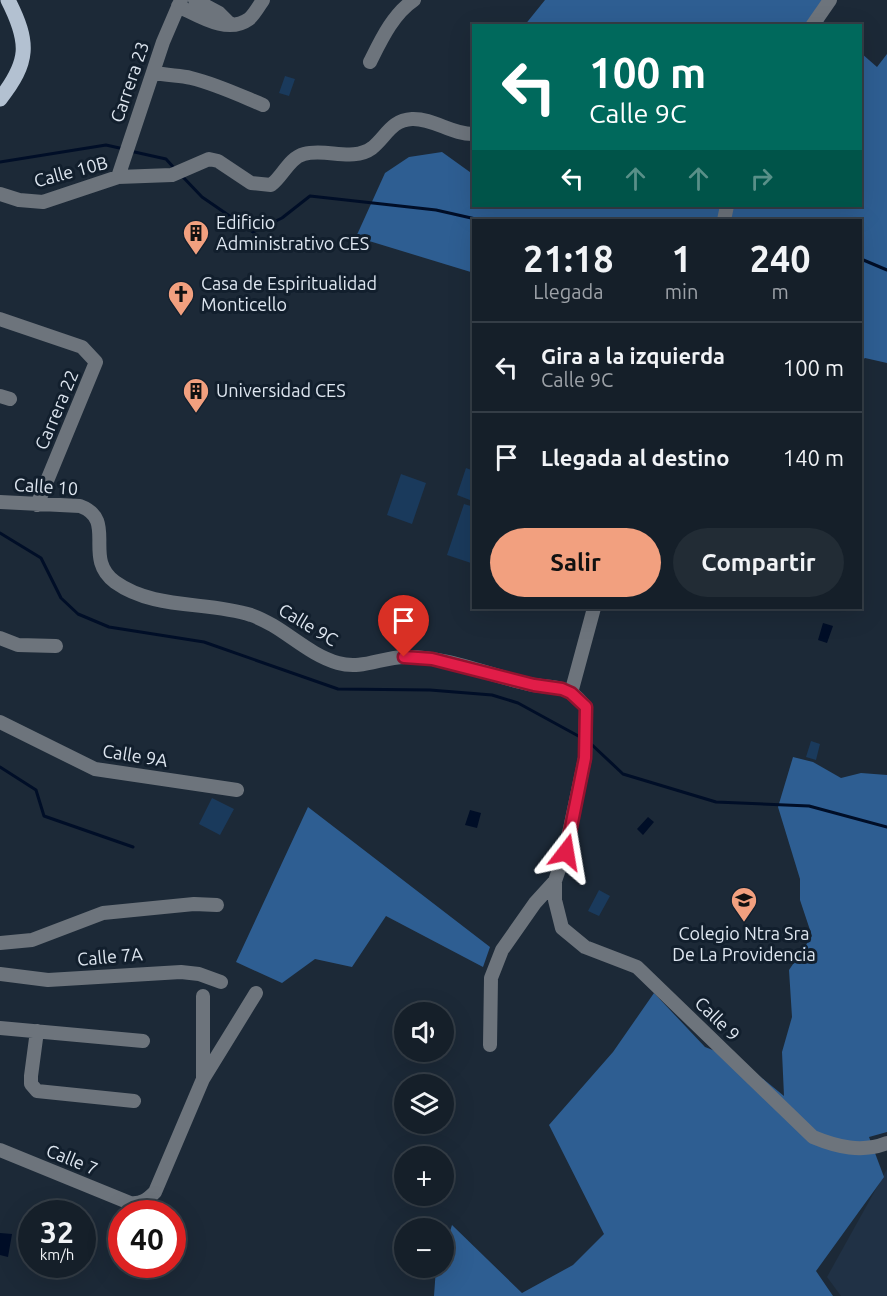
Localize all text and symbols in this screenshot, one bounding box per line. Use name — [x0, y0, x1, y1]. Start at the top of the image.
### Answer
street label: Carrera 23 — [106, 39, 152, 125]
icon: left — [490, 48, 568, 126]
text: 100 m — [589, 49, 706, 96]
text: Calle 9C — [589, 98, 686, 128]
street label: Calle 10B — [32, 152, 110, 190]
icon: left — [556, 162, 589, 195]
icon: ahead — [619, 162, 652, 195]
icon: ahead — [682, 162, 715, 195]
icon: right — [745, 162, 778, 195]
place label: Edificio Administrativo CES — [216, 212, 369, 253]
building icon: Edificio Administrativo CES — [181, 218, 211, 256]
text: 21:18 — [523, 238, 613, 279]
text: 1 — [671, 238, 692, 279]
text: 240 — [750, 238, 811, 279]
place label: Casa de Espiritualidad Monticello — [201, 273, 377, 314]
church icon: Casa de Espiritualidad Monticello — [166, 279, 196, 317]
text: Llegada — [533, 280, 604, 303]
text: min — [665, 280, 698, 303]
text: m — [772, 280, 789, 303]
text: Gira a la izquierda — [541, 343, 725, 368]
icon: left — [490, 351, 523, 384]
text: 100 m — [783, 355, 844, 380]
street label: Carrera 22 — [30, 367, 82, 452]
text: Calle 9C — [541, 368, 613, 391]
building icon: Universidad CES — [181, 376, 211, 414]
place label: Universidad CES — [216, 380, 346, 400]
icon: arrive — [490, 441, 523, 474]
text: Llegada al destino — [541, 445, 729, 470]
text: 140 m — [783, 445, 844, 470]
street label: Calle 10 — [13, 474, 79, 498]
button: Salir — [490, 528, 661, 597]
button: Compartir — [673, 528, 844, 597]
pin — [378, 595, 429, 657]
street label: Calle 9C — [276, 599, 342, 649]
icon: arrive — [387, 604, 420, 637]
street label: Calle 9A — [101, 740, 169, 770]
position arrow — [534, 820, 598, 884]
school or university icon: Colegio Ntra Sra De La Providencia — [729, 885, 759, 923]
place label: Colegio Ntra Sra De La Providencia — [672, 923, 816, 964]
street label: Calle 7A — [76, 943, 144, 969]
street label: Calle 9 — [691, 992, 744, 1044]
map controls — [394, 1002, 454, 1278]
button: sound — [394, 1002, 454, 1062]
button: layers — [394, 1074, 454, 1134]
street label: Calle 7 — [44, 1140, 101, 1178]
button: + — [394, 1146, 454, 1206]
speed limit sign: 40 — [108, 1200, 186, 1278]
text: 32 — [40, 1215, 74, 1249]
button: − — [394, 1218, 454, 1278]
text: km/h — [40, 1246, 74, 1263]

